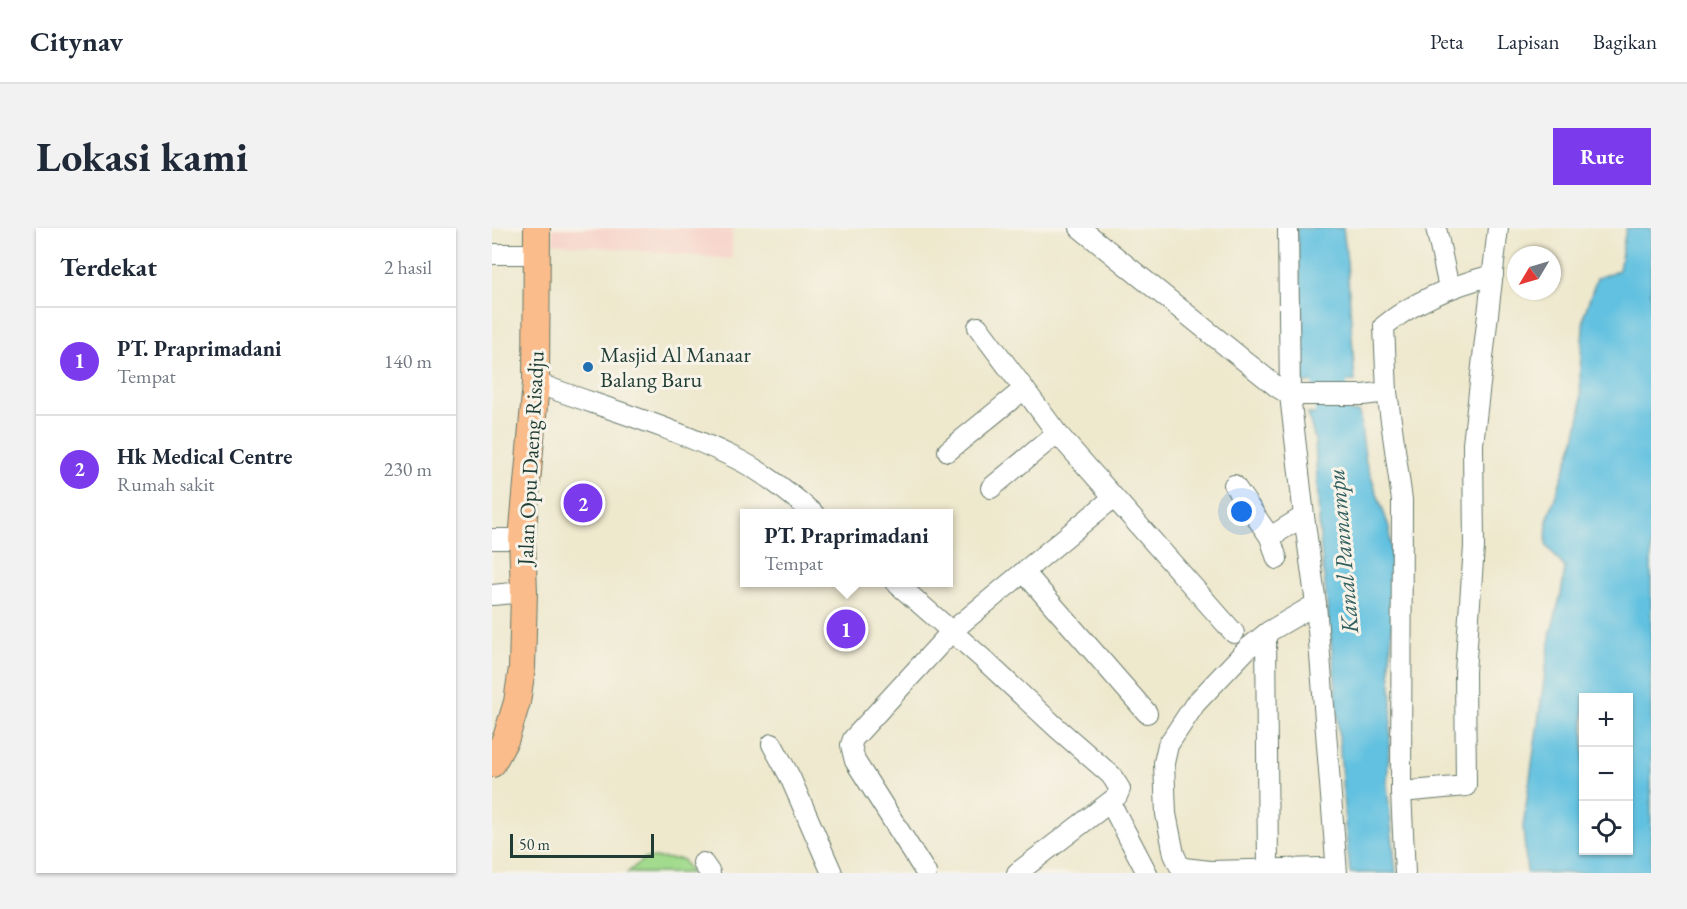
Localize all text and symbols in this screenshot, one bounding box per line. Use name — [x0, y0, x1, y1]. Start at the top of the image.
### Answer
text: Citynav — [30, 23, 123, 59]
text: Peta — [1430, 28, 1464, 55]
text: Lapisan — [1497, 28, 1560, 55]
text: Bagikan — [1593, 28, 1657, 55]
button: Rute — [1553, 128, 1651, 185]
text: Lokasi kami — [36, 129, 248, 184]
north arrow — [1507, 246, 1561, 300]
text: Terdekat — [60, 250, 157, 284]
text: 2 hasil — [384, 254, 432, 280]
text: PT. Praprimadani — [117, 334, 282, 363]
place label: Masjid Al Manaar Balang Baru — [600, 340, 751, 394]
text: 1 — [74, 348, 85, 374]
text: 140 m — [384, 348, 432, 374]
street label: Jalan Opu Daeng Risadju — [510, 350, 551, 568]
marker: Masjid Al Manaar Balang Baru — [581, 360, 595, 374]
text: Tempat — [117, 363, 176, 389]
text: Hk Medical Centre — [117, 442, 292, 471]
text: 2 — [74, 456, 85, 482]
text: 230 m — [384, 456, 432, 482]
water label: Kanal Pannampu — [1320, 467, 1365, 636]
text: Rumah sakit — [117, 471, 215, 497]
pin: 2 — [564, 480, 602, 526]
your location — [1227, 497, 1256, 526]
popup — [740, 509, 953, 587]
text: PT. Praprimadani — [764, 521, 929, 550]
text: Tempat — [764, 550, 823, 576]
pin: 1 — [826, 606, 866, 652]
map controls — [1579, 693, 1633, 855]
button: + — [1579, 693, 1633, 747]
button: − — [1579, 747, 1633, 801]
button: locate — [1579, 801, 1633, 855]
scale bar — [510, 831, 654, 858]
text: 50 m — [519, 834, 550, 855]

